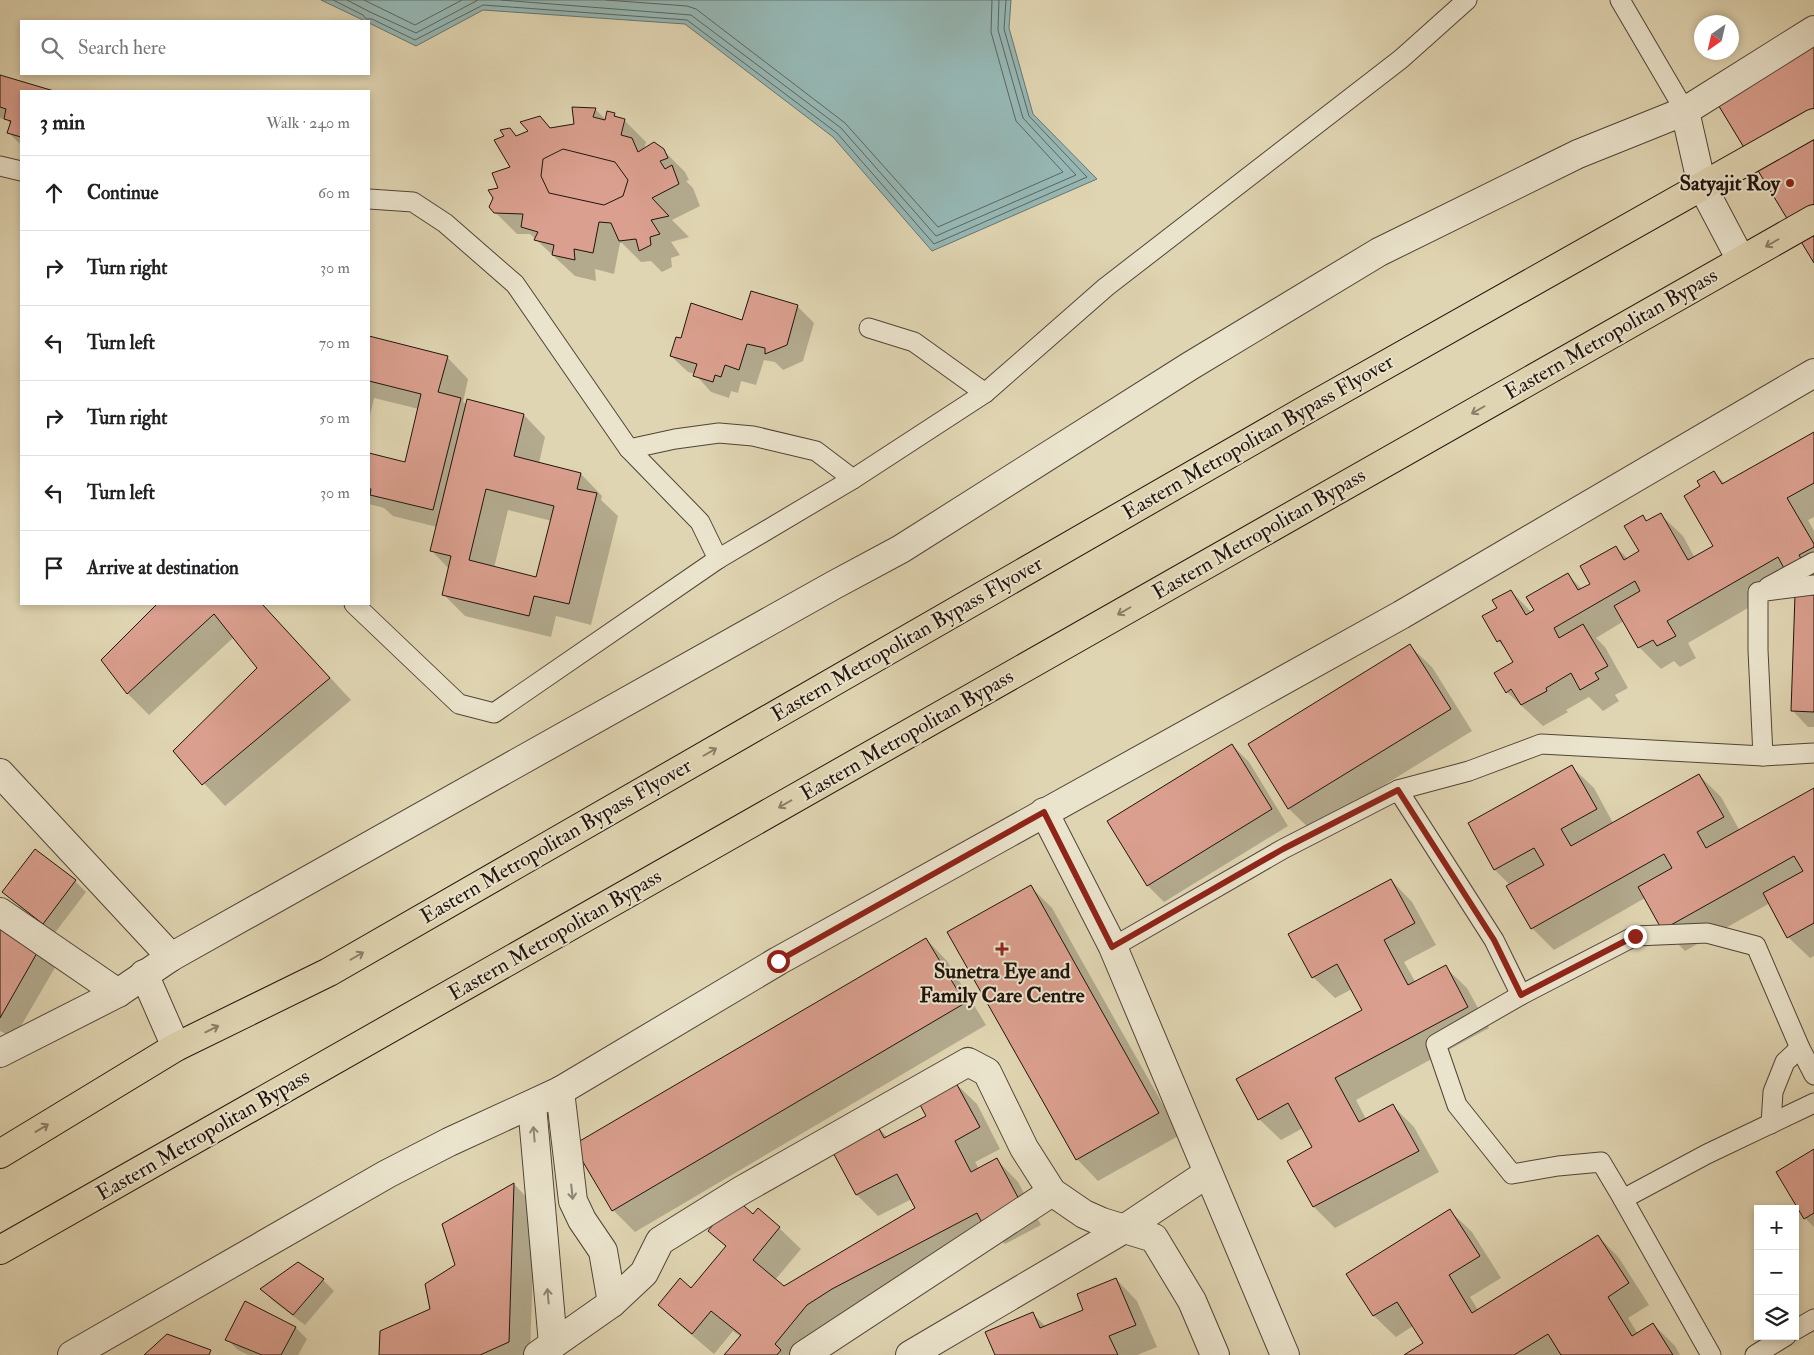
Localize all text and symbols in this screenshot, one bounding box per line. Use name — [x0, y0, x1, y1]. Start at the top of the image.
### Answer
north arrow — [1694, 15, 1739, 60]
search box — [20, 20, 370, 75]
icon: search — [38, 34, 66, 62]
text: Search here — [78, 36, 166, 60]
text: 3 min — [40, 109, 85, 136]
text: Walk · 240 m — [266, 113, 350, 133]
place label: Satyajit Roy — [1679, 170, 1781, 197]
marker: Satyajit Roy — [1784, 177, 1796, 189]
icon: ahead — [40, 179, 68, 207]
text: Continue — [87, 181, 158, 205]
text: 60 m — [318, 183, 350, 203]
one-way arrow — [1765, 238, 1779, 248]
icon: right — [40, 254, 68, 282]
text: Turn right — [87, 256, 167, 280]
text: 30 m — [320, 258, 350, 278]
street label: Eastern Metropolitan Bypass — [1500, 262, 1722, 406]
icon: left — [40, 329, 68, 357]
text: Turn left — [87, 331, 155, 355]
text: 70 m — [319, 333, 350, 353]
street label: Eastern Metropolitan Bypass Flyover — [1117, 348, 1399, 526]
icon: right — [40, 404, 68, 432]
one-way arrow — [1472, 405, 1486, 415]
text: Turn right — [87, 406, 167, 430]
text: 50 m — [319, 408, 350, 428]
street label: Eastern Metropolitan Bypass — [1148, 462, 1370, 606]
icon: left — [40, 479, 68, 507]
text: Turn left — [87, 481, 155, 505]
text: 30 m — [320, 483, 350, 503]
street label: Eastern Metropolitan Bypass Flyover — [766, 550, 1048, 728]
icon: arrive — [40, 554, 68, 582]
text: Arrive at destination — [87, 556, 239, 580]
one-way arrow — [1117, 607, 1132, 616]
street label: Eastern Metropolitan Bypass — [796, 663, 1018, 807]
one-way arrow — [703, 747, 717, 757]
street label: Eastern Metropolitan Bypass Flyover — [415, 752, 697, 930]
one-way arrow — [778, 800, 793, 809]
street label: Eastern Metropolitan Bypass — [444, 863, 666, 1007]
route end — [1624, 925, 1647, 948]
marker: Sunetra Eye and Family Care Centre — [995, 942, 1009, 956]
route start — [767, 950, 790, 973]
one-way arrow — [350, 951, 365, 961]
place label: Sunetra Eye and Family Care Centre — [919, 958, 1085, 1009]
one-way arrow — [205, 1024, 220, 1034]
street label: Eastern Metropolitan Bypass — [92, 1063, 314, 1207]
one-way arrow — [34, 1123, 48, 1133]
one-way arrow — [529, 1126, 539, 1142]
one-way arrow — [567, 1183, 577, 1199]
map controls — [1754, 1205, 1799, 1340]
button: + — [1754, 1205, 1799, 1250]
button: − — [1754, 1250, 1799, 1295]
one-way arrow — [544, 1288, 553, 1304]
button: layers — [1754, 1295, 1799, 1340]

